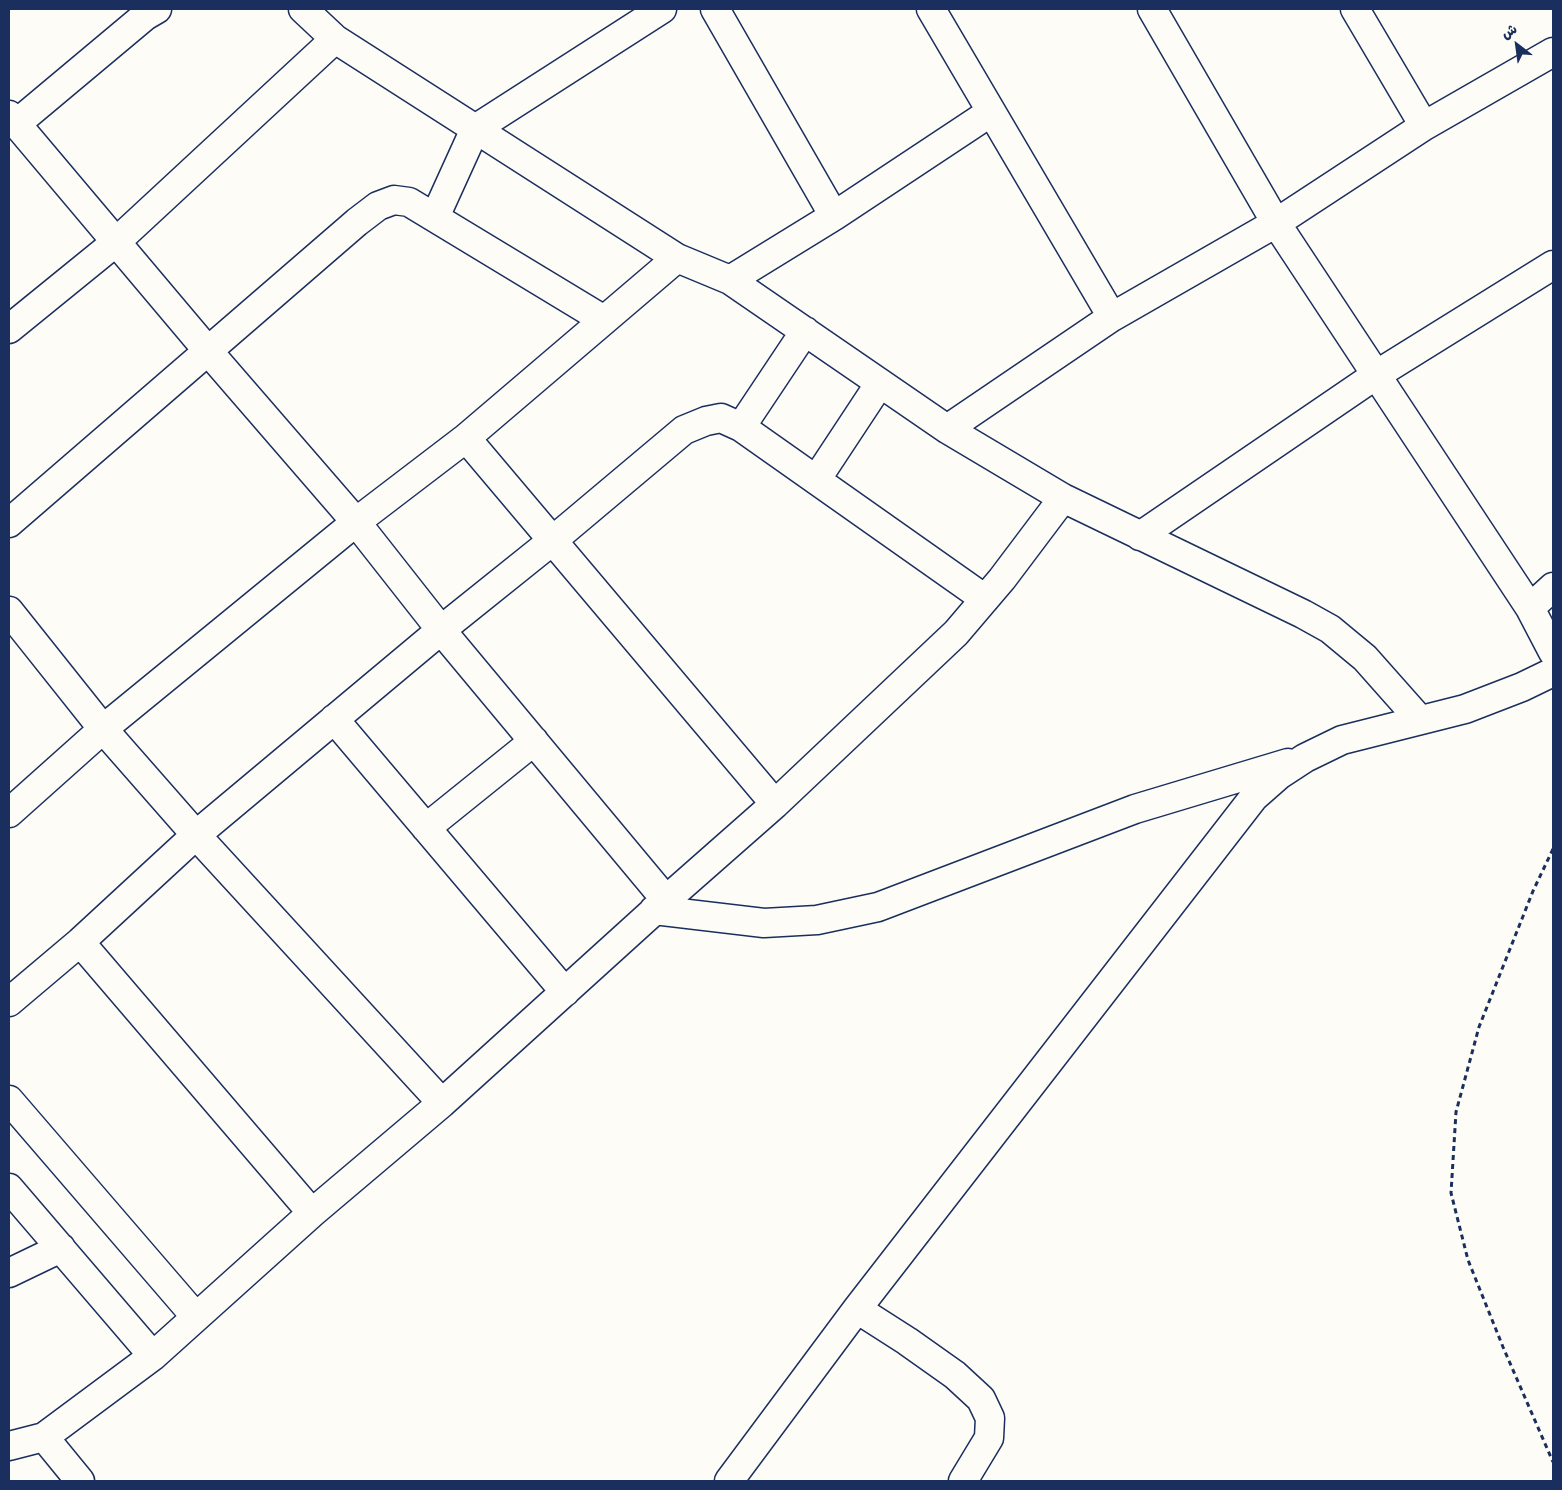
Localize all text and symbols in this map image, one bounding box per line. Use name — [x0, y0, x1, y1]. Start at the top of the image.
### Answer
text: ش — [1498, 19, 1521, 45]
north arrow — [1492, 20, 1542, 70]

